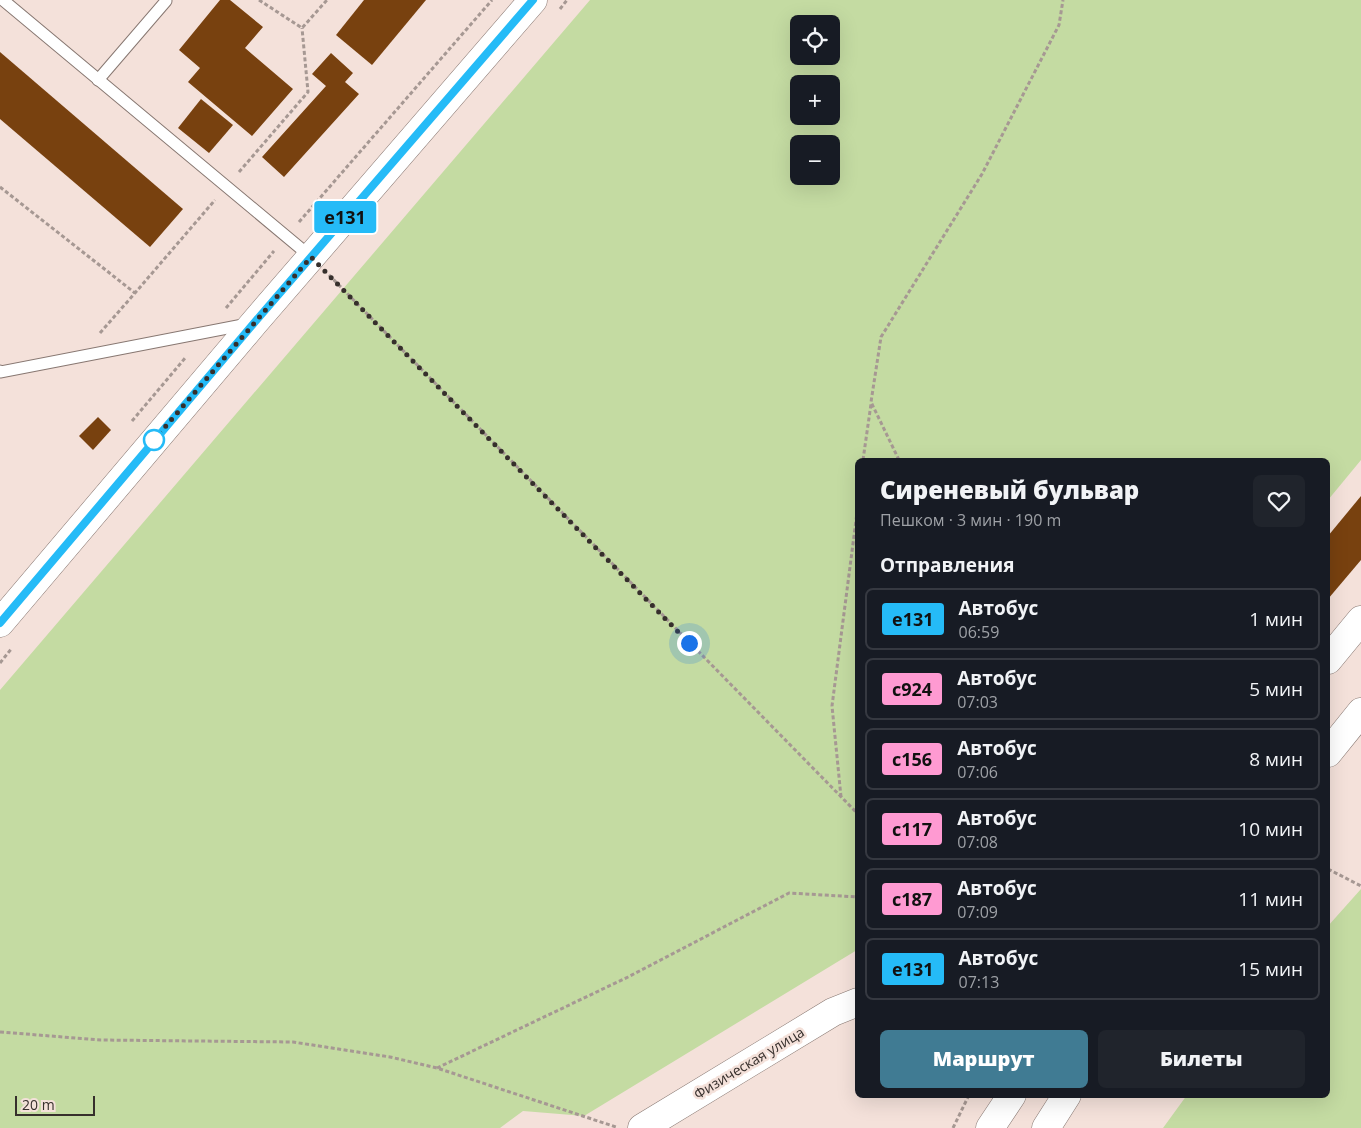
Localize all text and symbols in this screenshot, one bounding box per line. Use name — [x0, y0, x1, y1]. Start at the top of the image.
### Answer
map controls — [790, 15, 840, 185]
button: locate — [790, 15, 840, 65]
button: + — [790, 75, 840, 125]
button: − — [790, 135, 840, 185]
line badge: е131 — [310, 201, 380, 233]
text: е131 — [324, 205, 366, 229]
unlabelled marker — [143, 429, 165, 451]
text: Сиреневый бульвар — [880, 473, 1139, 506]
button: heart — [1253, 475, 1305, 527]
text: Пешком · 3 мин · 190 m — [880, 509, 1061, 531]
text: Отправления — [880, 552, 1014, 578]
text: Автобус — [959, 595, 1038, 621]
text: 1 мин — [1249, 606, 1303, 632]
text: е131 — [892, 607, 934, 631]
text: 06:59 — [959, 621, 999, 643]
your location — [677, 631, 702, 656]
text: Автобус — [957, 665, 1037, 691]
text: 5 мин — [1249, 676, 1303, 702]
text: с924 — [892, 677, 932, 701]
text: 07:03 — [957, 691, 998, 713]
text: Автобус — [957, 735, 1037, 761]
text: 8 мин — [1249, 746, 1303, 772]
text: с156 — [892, 747, 932, 771]
text: 07:06 — [957, 761, 998, 783]
text: Автобус — [957, 805, 1037, 831]
text: 10 мин — [1238, 816, 1303, 842]
text: с117 — [892, 817, 932, 841]
text: 07:08 — [957, 831, 998, 853]
text: Автобус — [957, 875, 1037, 901]
text: 11 мин — [1238, 886, 1303, 912]
text: с187 — [892, 887, 932, 911]
text: 07:09 — [957, 901, 998, 923]
text: Автобус — [959, 945, 1038, 971]
text: 15 мин — [1238, 956, 1303, 982]
text: е131 — [892, 957, 934, 981]
text: 07:13 — [959, 971, 999, 993]
street label: Физическая улица — [690, 1022, 807, 1103]
button: Маршрут — [880, 1030, 1088, 1088]
button: Билеты — [1098, 1030, 1305, 1088]
scale bar — [15, 1093, 95, 1116]
text: 20 m — [22, 1095, 55, 1114]

